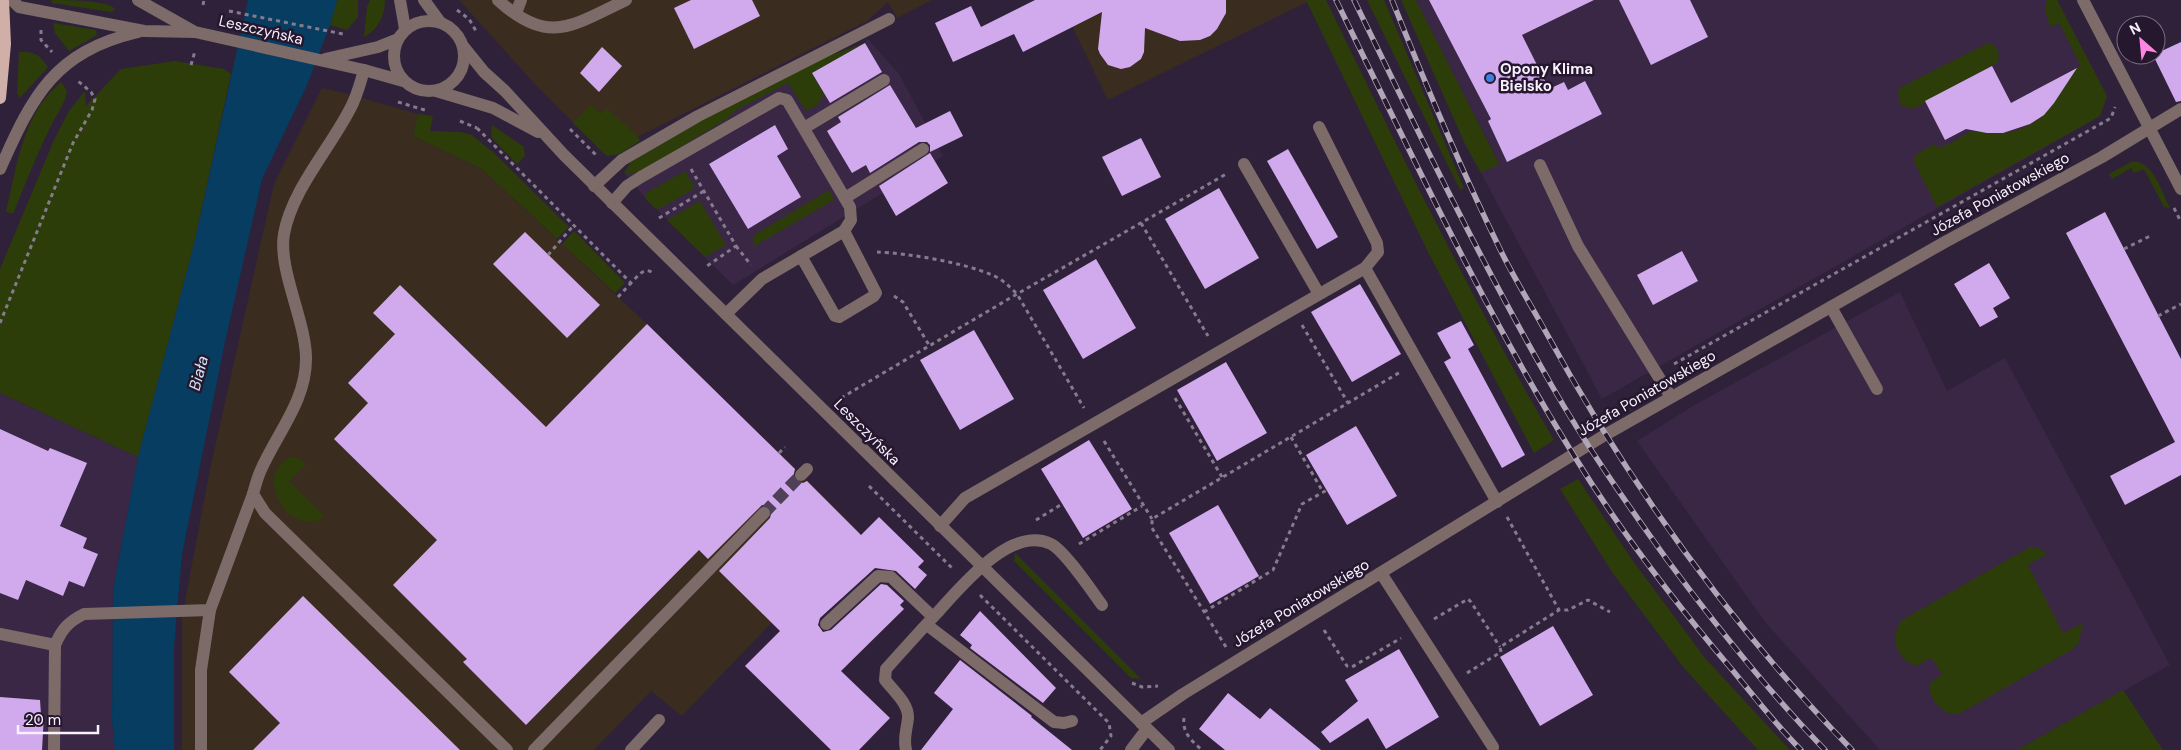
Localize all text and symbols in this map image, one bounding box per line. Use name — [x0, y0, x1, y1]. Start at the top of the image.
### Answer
street label: Leszczyńska — [217, 11, 305, 49]
north arrow — [2116, 15, 2166, 65]
text: N — [2126, 18, 2144, 39]
place label: Opony Klima Bielsko — [1500, 59, 1593, 96]
marker: Opony Klima Bielsko — [1484, 72, 1496, 84]
street label: Józefa Poniatowskiego — [1927, 147, 2073, 241]
street label: Józefa Poniatowskiego — [1574, 345, 1720, 441]
water label: Biała — [184, 353, 213, 393]
street label: Leszczyńska — [829, 394, 905, 470]
street label: Józefa Poniatowskiego — [1229, 554, 1373, 652]
scale bar — [18, 702, 98, 734]
text: 20 m — [25, 710, 61, 730]

